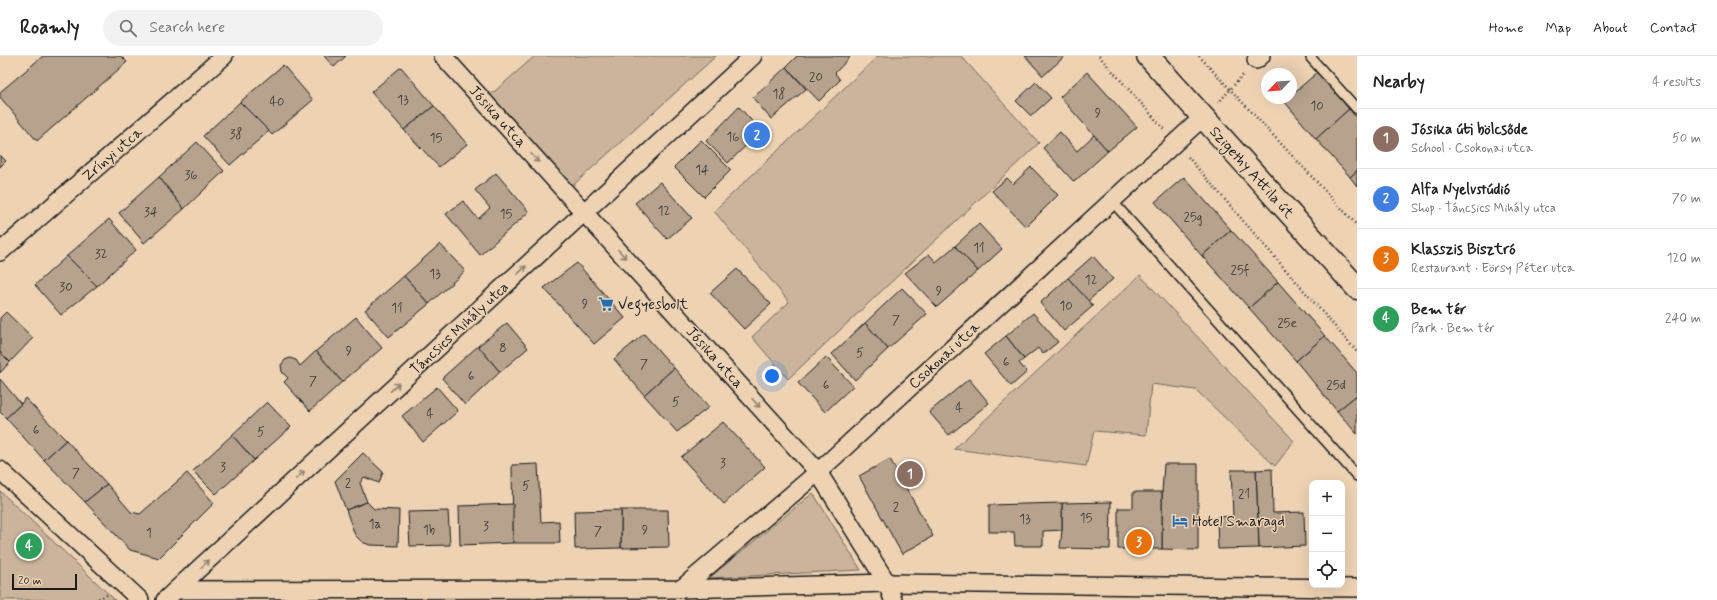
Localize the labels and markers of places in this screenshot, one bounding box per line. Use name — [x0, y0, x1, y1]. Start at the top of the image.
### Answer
pin: 2 — [744, 120, 770, 150]
supermarket icon: Vegyesbolt — [597, 295, 615, 313]
place label: Vegyesbolt — [618, 295, 688, 316]
pin: 1 — [897, 459, 923, 489]
hotel icon: Hotel Smaragd — [1171, 512, 1189, 530]
place label: Hotel Smaragd — [1192, 512, 1285, 532]
pin: 3 — [1126, 527, 1152, 557]
pin: 4 — [16, 531, 42, 561]

